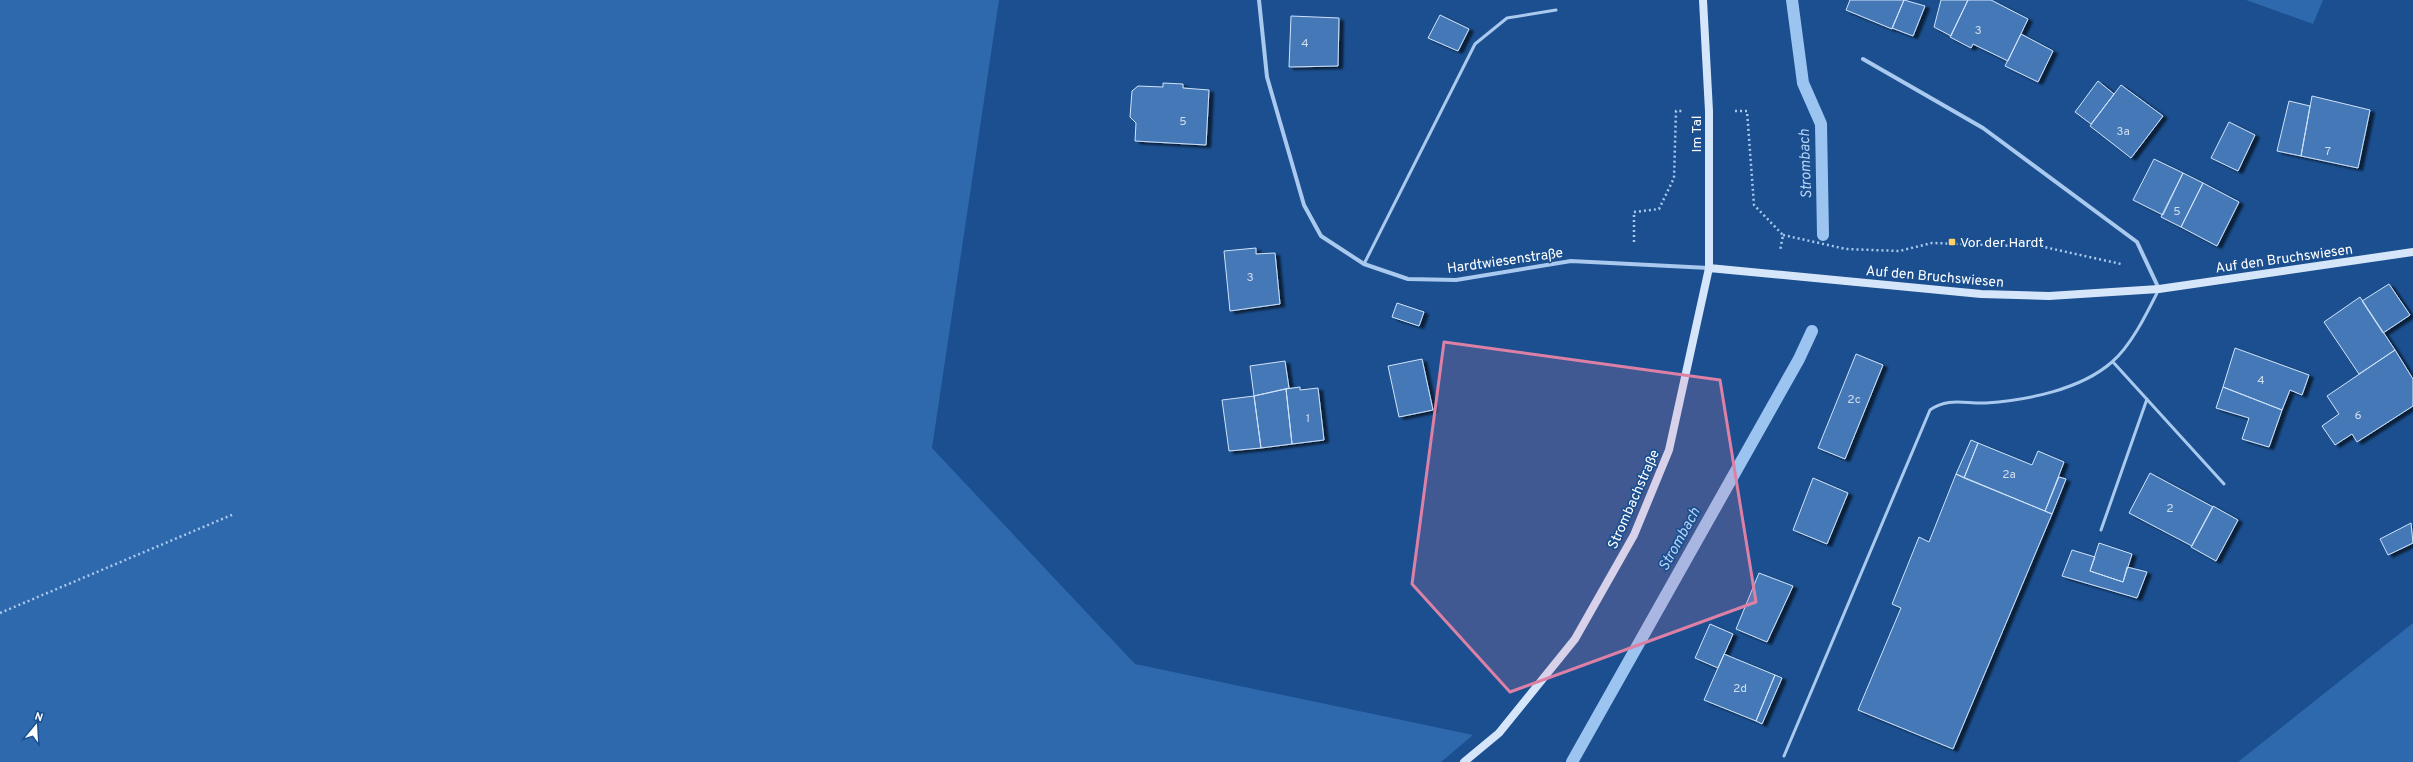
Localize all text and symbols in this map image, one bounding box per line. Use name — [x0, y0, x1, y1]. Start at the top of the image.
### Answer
house number: 3 — [1974, 23, 1982, 39]
house number: 4 — [1301, 36, 1309, 52]
house number: 5 — [1179, 114, 1187, 130]
street label: Im Tal — [1689, 116, 1706, 152]
house number: 3a — [2116, 124, 2130, 140]
water label: Strombach — [1796, 129, 1817, 199]
house number: 7 — [2325, 144, 2331, 160]
house number: 5 — [2173, 204, 2181, 220]
place label: Vor der Hardt — [1960, 235, 2044, 252]
marker: Vor der Hardt — [1947, 237, 1957, 247]
street label: Auf den Bruchswiesen — [2214, 241, 2354, 278]
street label: Hardtwiesenstraße — [1446, 245, 1564, 278]
street label: Auf den Bruchswiesen — [1865, 263, 2005, 292]
house number: 3 — [1246, 270, 1254, 286]
house number: 4 — [2257, 373, 2265, 389]
house number: 2c — [1847, 392, 1861, 408]
house number: 6 — [2354, 408, 2362, 424]
house number: 1 — [1306, 411, 1310, 427]
street label: Strombachstraße — [1605, 447, 1664, 552]
house number: 2a — [2002, 467, 2016, 483]
house number: 2 — [2166, 501, 2174, 517]
water label: Strombach — [1655, 505, 1706, 575]
house number: 2d — [1733, 681, 1747, 697]
north arrow — [16, 706, 56, 746]
text: N — [33, 710, 45, 725]

